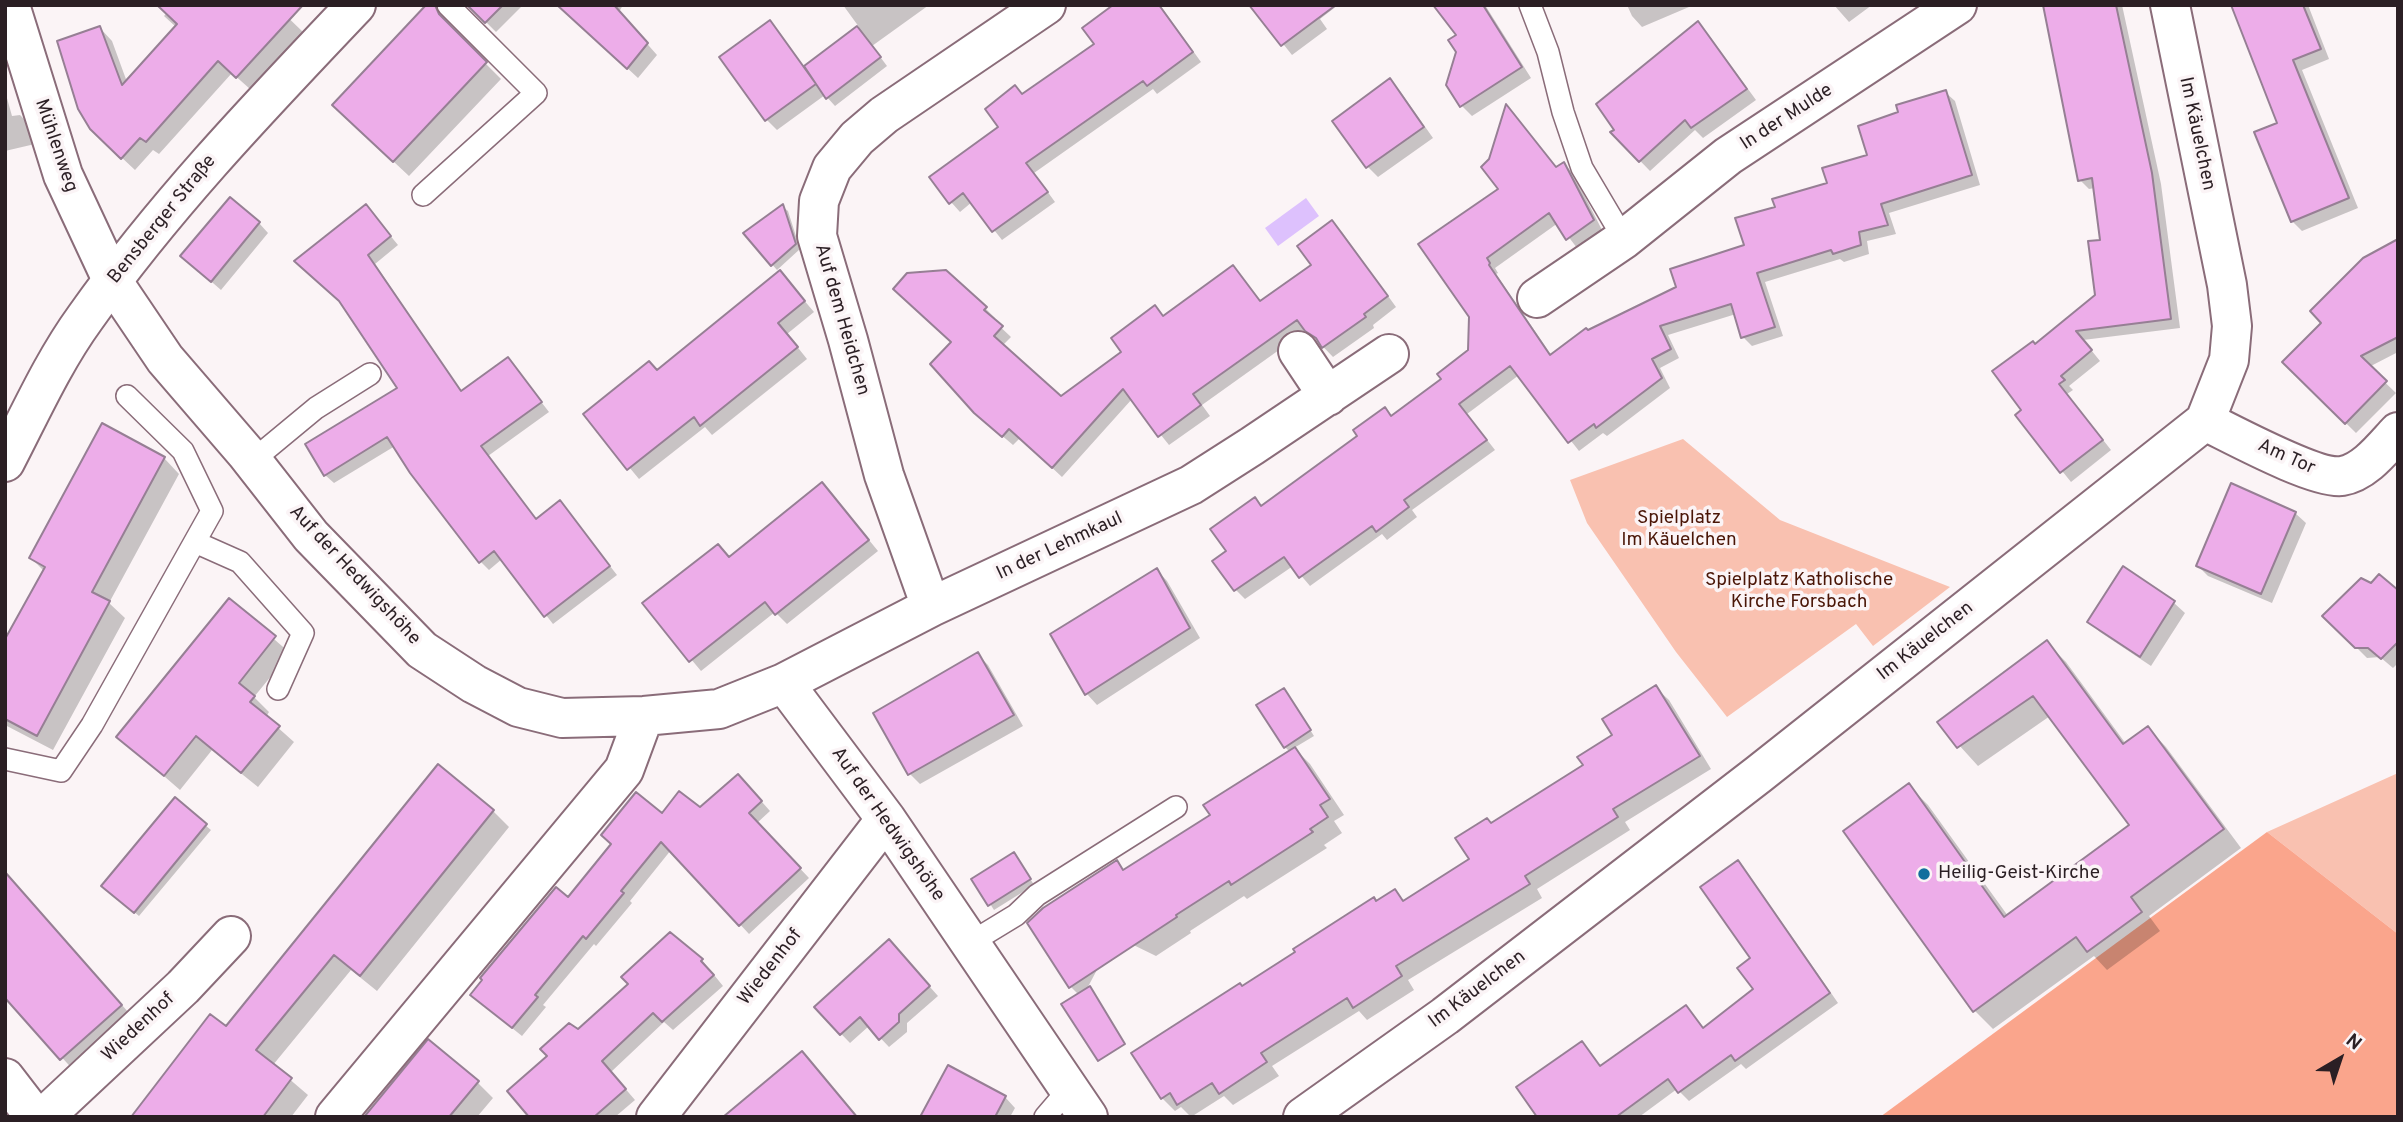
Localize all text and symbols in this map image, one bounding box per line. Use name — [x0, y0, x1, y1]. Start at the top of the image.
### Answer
street label: Im Käuelchen — [2173, 75, 2219, 193]
street label: In der Mulde — [1737, 80, 1837, 156]
street label: Mühlenweg — [28, 96, 82, 196]
street label: Bensberger Straße — [104, 151, 222, 289]
street label: Auf dem Heidchen — [808, 242, 874, 398]
street label: Am Tor — [2254, 435, 2318, 481]
street label: Auf der Hedwigshöhe — [283, 501, 425, 651]
street label: In der Lehmkaul — [993, 508, 1127, 586]
park label: Spielplatz Im Käuelchen — [1621, 508, 1737, 552]
park label: Spielplatz Katholische Kirche Forsbach — [1705, 570, 1893, 614]
street label: Im Käuelchen — [1873, 597, 1979, 687]
street label: Auf der Hedwigshöhe — [825, 744, 949, 906]
place label: Heilig-Geist-Kirche — [1938, 863, 2100, 885]
marker: Heilig-Geist-Kirche — [1916, 866, 1932, 882]
street label: Wiedenhof — [734, 925, 808, 1011]
street label: Im Käuelchen — [1425, 946, 1531, 1034]
street label: Wiedenhof — [98, 989, 180, 1067]
north arrow — [2305, 1024, 2375, 1094]
text: N — [2340, 1029, 2366, 1056]

